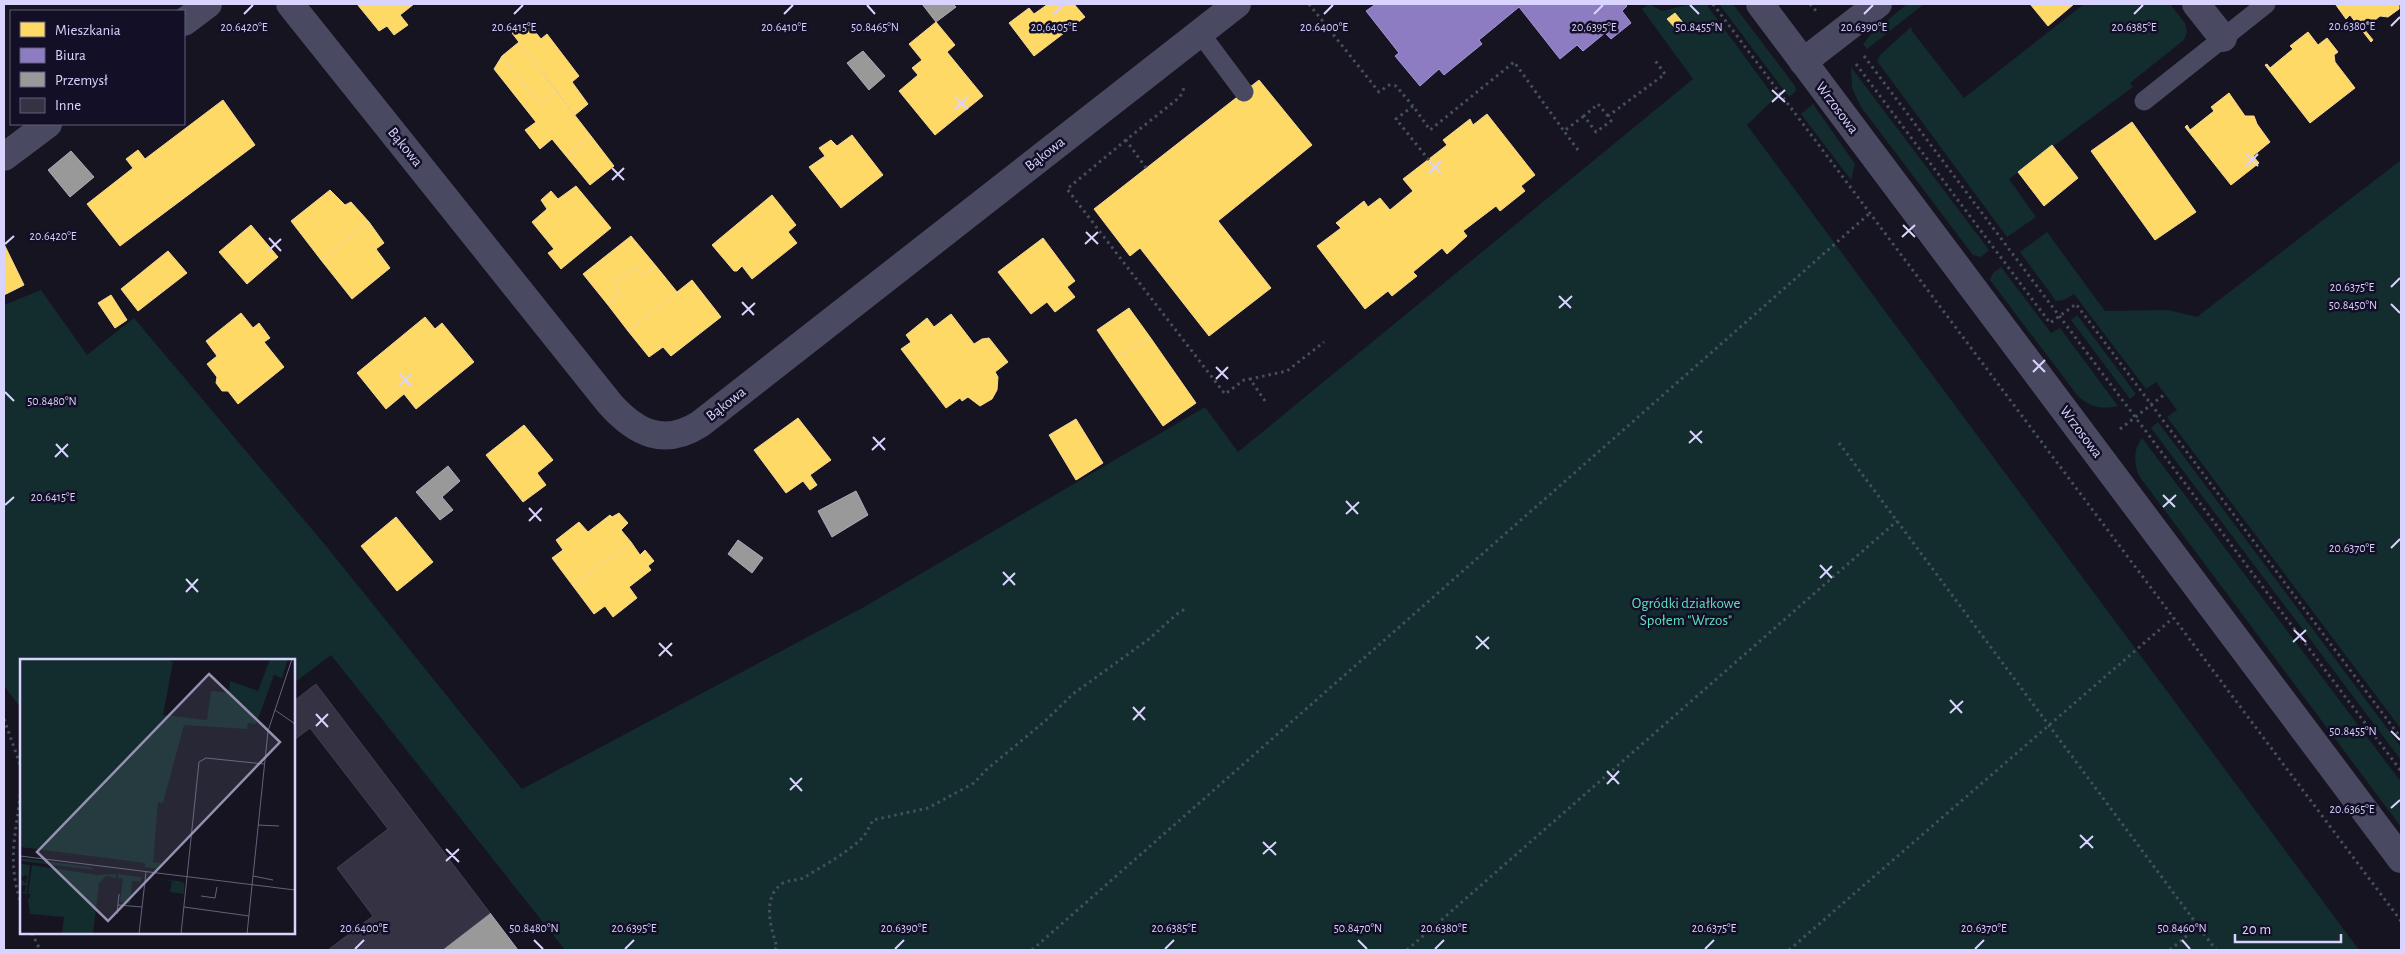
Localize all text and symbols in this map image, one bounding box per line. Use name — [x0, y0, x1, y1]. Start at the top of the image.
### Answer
legend — [10, 10, 185, 125]
text: 20.6380°E — [2329, 20, 2375, 32]
text: 20.6420°E — [220, 21, 268, 33]
text: 20.6415°E — [492, 21, 536, 33]
text: 20.6410°E — [761, 21, 807, 33]
text: 50.8465°N — [851, 21, 899, 33]
text: 20.6405°E — [1031, 21, 1078, 33]
text: 20.6400°E — [1300, 21, 1348, 33]
text: 20.6395°E — [1571, 21, 1617, 33]
text: 50.8455°N — [1675, 21, 1723, 33]
text: 20.6390°E — [1841, 21, 1887, 33]
text: 20.6385°E — [2111, 21, 2157, 33]
text: Mieszkania — [55, 23, 121, 38]
text: Biura — [55, 48, 86, 63]
text: Przemysł — [55, 73, 108, 88]
street label: Wrzosowa — [1813, 79, 1861, 137]
text: Inne — [55, 98, 81, 113]
street label: Bąkowa — [385, 125, 425, 169]
street label: Bąkowa — [1022, 134, 1068, 174]
text: 20.6420°E — [29, 230, 77, 242]
text: 20.6375°E — [2330, 281, 2374, 293]
text: 50.8450°N — [2329, 299, 2377, 311]
street label: Bąkowa — [703, 384, 749, 424]
text: 50.8480°N — [27, 395, 77, 407]
street label: Wrzosowa — [2057, 403, 2105, 461]
text: 20.6415°E — [31, 491, 75, 503]
text: 20.6370°E — [2329, 542, 2375, 554]
park label: Ogródki działkowe Społem "Wrzos" — [1632, 596, 1740, 628]
inset map — [20, 659, 295, 934]
text: 50.8455°N — [2329, 725, 2377, 737]
text: 20.6365°E — [2329, 803, 2375, 815]
scale bar — [2235, 912, 2341, 944]
text: 20.6400°E — [340, 922, 388, 934]
text: 50.8480°N — [509, 922, 559, 934]
text: 20.6395°E — [611, 922, 657, 934]
text: 20.6390°E — [881, 922, 927, 934]
text: 20.6385°E — [1151, 922, 1197, 934]
text: 50.8470°N — [1334, 922, 1382, 934]
text: 20.6380°E — [1421, 922, 1467, 934]
text: 20.6375°E — [1692, 922, 1736, 934]
text: 20.6370°E — [1961, 922, 2007, 934]
text: 50.8460°N — [2157, 922, 2207, 934]
text: 20 m — [2242, 922, 2271, 937]

